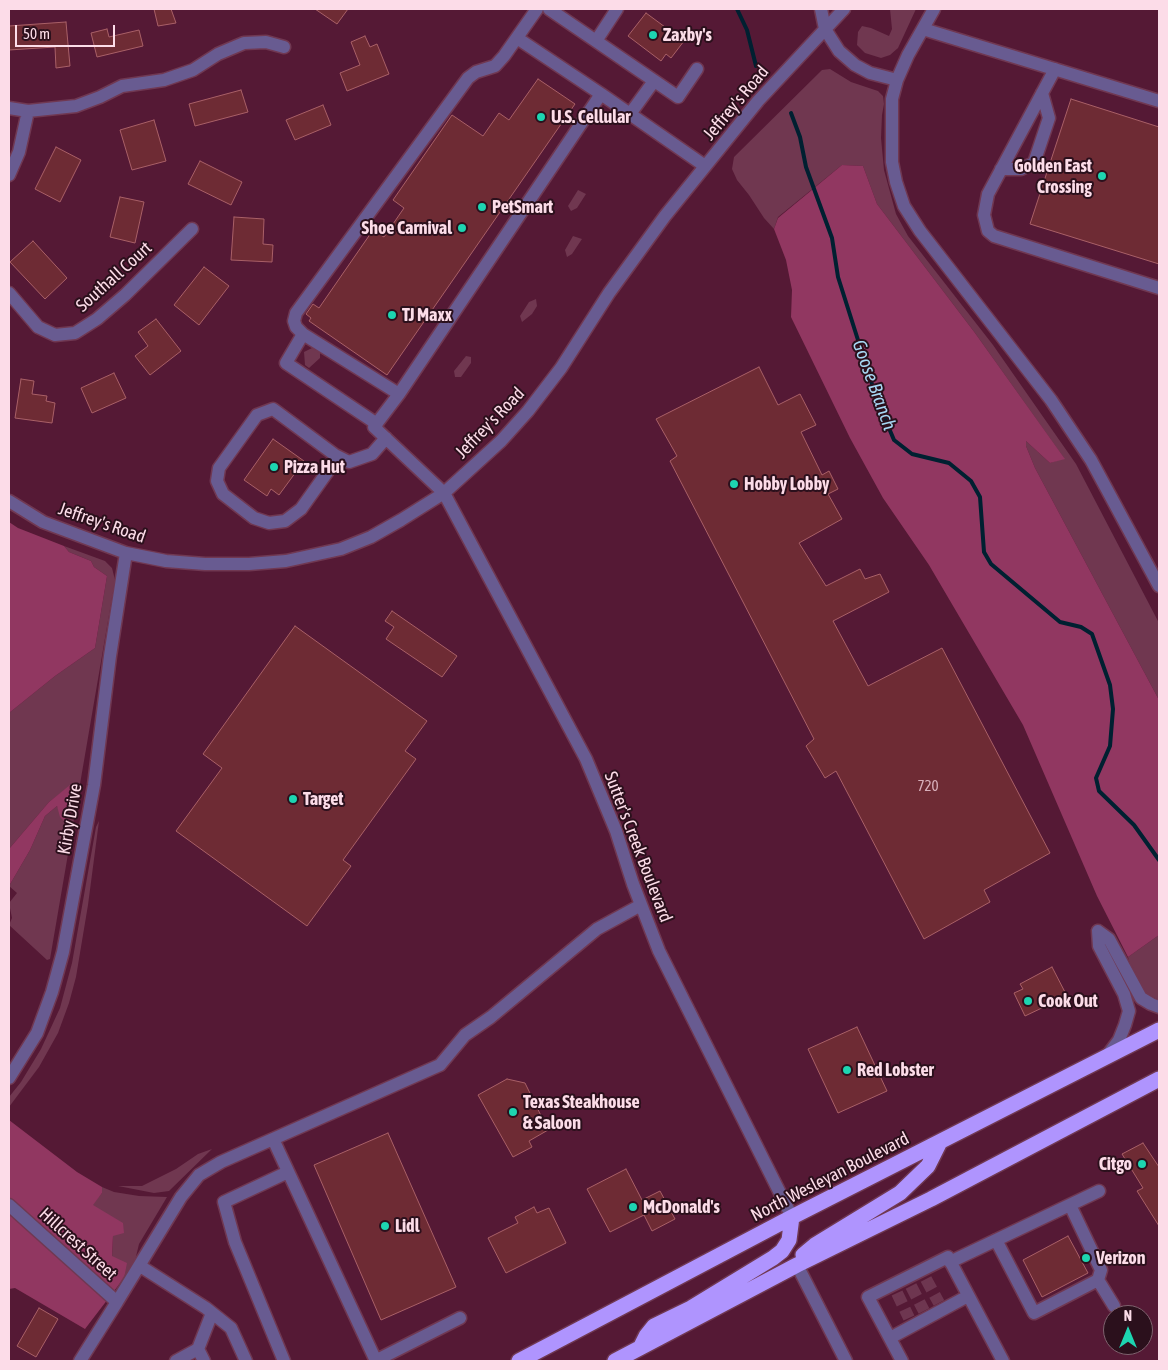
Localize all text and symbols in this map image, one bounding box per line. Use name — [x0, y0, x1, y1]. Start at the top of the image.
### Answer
scale bar — [18, 15, 118, 47]
place label: Zaxby's — [663, 24, 712, 46]
text: 50 m — [23, 25, 50, 42]
marker: Zaxby's — [647, 29, 659, 41]
street label: Jeffrey's Road — [699, 61, 773, 145]
place label: U.S. Cellular — [551, 106, 631, 128]
marker: U.S. Cellular — [535, 111, 547, 123]
place label: Golden East Crossing — [1014, 155, 1092, 198]
marker: Golden East Crossing — [1096, 170, 1108, 182]
place label: PetSmart — [492, 196, 553, 218]
marker: PetSmart — [476, 201, 488, 213]
place label: Shoe Carnival — [362, 217, 452, 239]
marker: Shoe Carnival — [456, 222, 468, 234]
street label: Southall Court — [72, 237, 156, 317]
place label: TJ Maxx — [402, 304, 452, 326]
marker: TJ Maxx — [386, 309, 398, 321]
water label: Goose Branch — [847, 337, 901, 433]
street label: Jeffrey's Road — [451, 383, 529, 463]
place label: Pizza Hut — [284, 456, 345, 478]
marker: Pizza Hut — [268, 461, 280, 473]
place label: Hobby Lobby — [744, 473, 829, 495]
marker: Hobby Lobby — [728, 478, 740, 490]
street label: Jeffrey's Road — [56, 498, 148, 548]
street label: Sutter's Creek Boulevard — [599, 769, 677, 925]
house number: 720 — [917, 777, 939, 795]
street label: Kirby Drive — [53, 782, 87, 856]
place label: Target — [303, 788, 344, 810]
marker: Target — [287, 793, 299, 805]
place label: Cook Out — [1038, 990, 1098, 1012]
marker: Cook Out — [1022, 995, 1034, 1007]
place label: Red Lobster — [857, 1059, 934, 1081]
marker: Red Lobster — [841, 1064, 853, 1076]
place label: Texas Steakhouse & Saloon — [523, 1091, 640, 1134]
marker: Texas Steakhouse & Saloon — [507, 1106, 519, 1118]
street label: North Wesleyan Boulevard — [747, 1128, 913, 1226]
place label: Citgo — [1099, 1153, 1132, 1175]
marker: Citgo — [1136, 1158, 1148, 1170]
place label: McDonald's — [643, 1196, 720, 1218]
marker: McDonald's — [627, 1201, 639, 1213]
street label: Hillcrest Street — [35, 1203, 121, 1285]
place label: Lidl — [395, 1215, 419, 1237]
marker: Lidl — [379, 1220, 391, 1232]
place label: Verizon — [1096, 1247, 1145, 1269]
marker: Verizon — [1080, 1252, 1092, 1264]
north arrow — [1103, 1305, 1153, 1355]
text: N — [1124, 1308, 1132, 1324]

